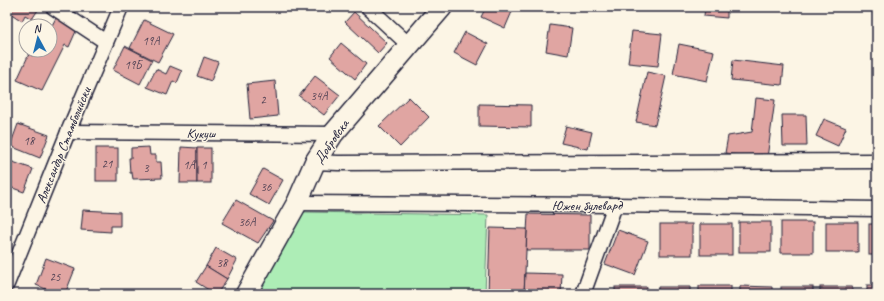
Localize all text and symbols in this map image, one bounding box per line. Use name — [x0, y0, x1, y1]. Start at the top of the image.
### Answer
north arrow — [18, 18, 58, 58]
text: N — [33, 20, 43, 35]
house number: 19А — [143, 33, 160, 49]
house number: 19Б — [125, 57, 143, 73]
street label: Александър Стамболийски — [32, 84, 95, 206]
house number: 34А — [311, 88, 328, 104]
house number: 2 — [260, 92, 267, 108]
street label: Добровска — [310, 115, 353, 167]
street label: Кукуш — [187, 125, 217, 142]
house number: 18 — [24, 133, 36, 149]
house number: 21 — [102, 156, 113, 172]
house number: 1А — [183, 157, 196, 173]
house number: 1 — [201, 157, 207, 173]
house number: 3 — [143, 160, 150, 176]
house number: 36 — [261, 179, 272, 195]
street label: Южен булевард — [552, 197, 624, 214]
house number: 36А — [239, 214, 256, 230]
house number: 38 — [217, 255, 229, 271]
house number: 25 — [50, 269, 61, 285]

